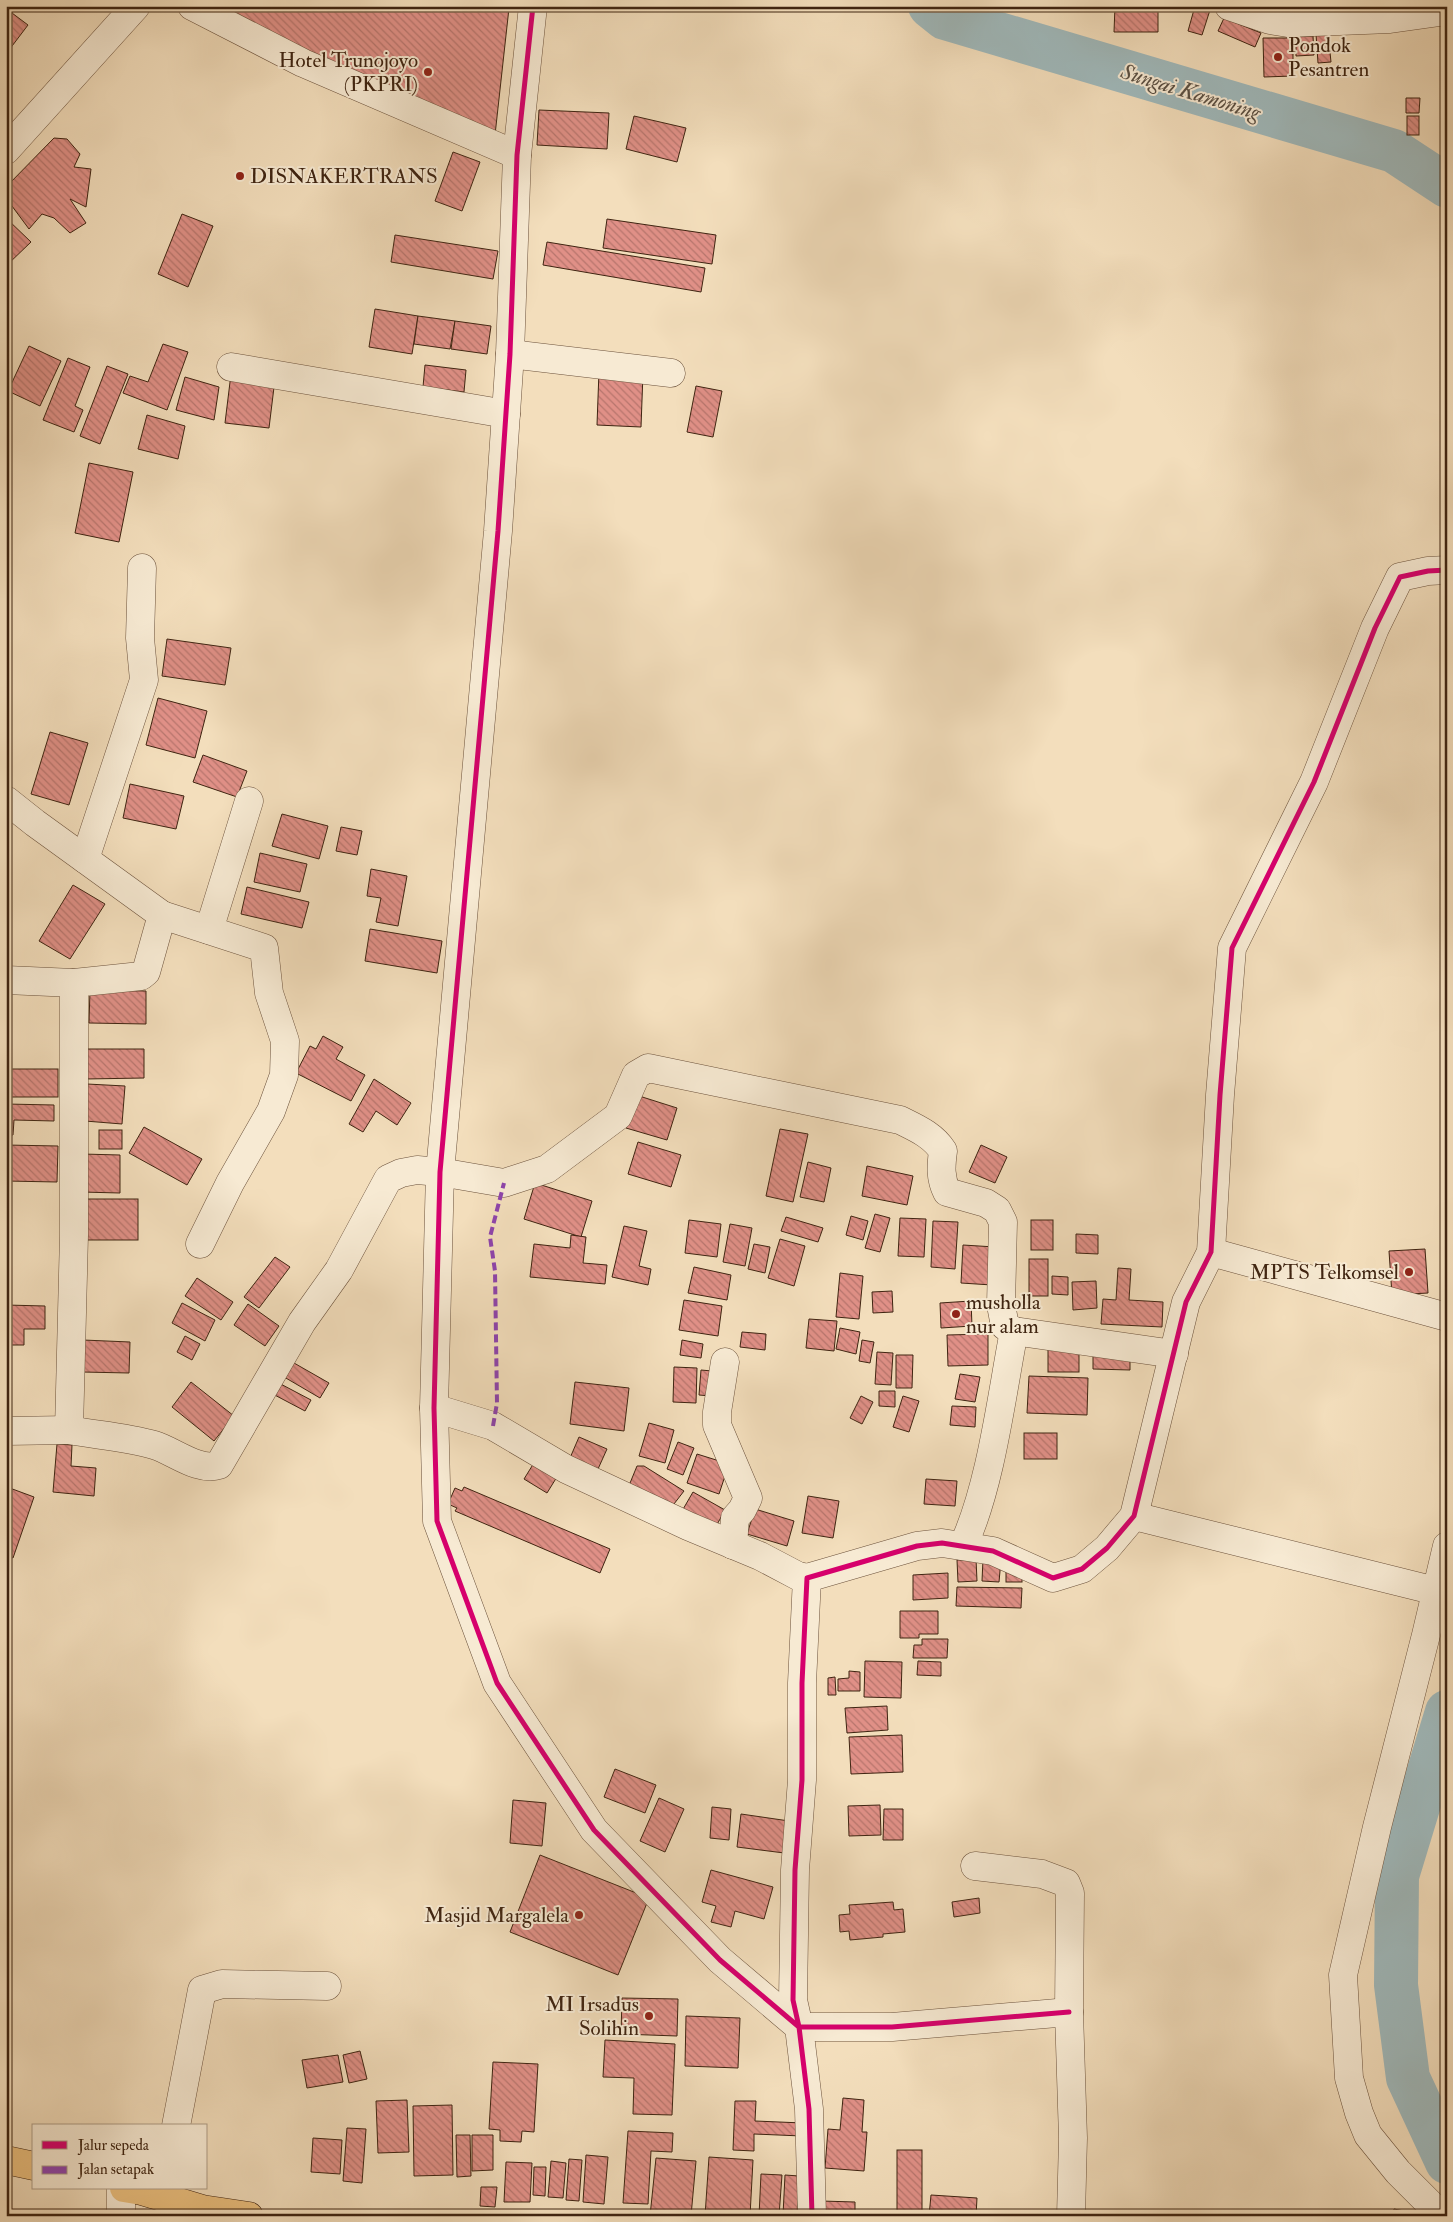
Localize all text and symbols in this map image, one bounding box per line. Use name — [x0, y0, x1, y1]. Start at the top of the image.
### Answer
place label: Pondok Pesantren — [1288, 32, 1369, 83]
place label: Hotel Trunojoyo (PKPRI) — [279, 47, 418, 98]
marker: Pondok Pesantren — [1272, 51, 1284, 63]
water label: Sungai Kamoning — [1116, 57, 1265, 127]
marker: Hotel Trunojoyo (PKPRI) — [422, 66, 434, 78]
place label: DISNAKERTRANS — [250, 163, 438, 190]
marker: DISNAKERTRANS — [234, 170, 246, 182]
place label: MPTS Telkomsel — [1250, 1259, 1400, 1286]
marker: MPTS Telkomsel — [1403, 1266, 1415, 1278]
place label: musholla nur alam — [966, 1289, 1041, 1340]
marker: musholla nur alam — [950, 1308, 962, 1320]
place label: Masjid Margalela — [424, 1902, 569, 1929]
marker: Masjid Margalela — [573, 1909, 585, 1921]
place label: MI Irsadus Solihin — [545, 1991, 639, 2042]
marker: MI Irsadus Solihin — [643, 2010, 655, 2022]
legend — [32, 2124, 208, 2190]
text: Jalur sepeda — [77, 2136, 150, 2156]
text: Jalan setapak — [77, 2160, 154, 2180]

